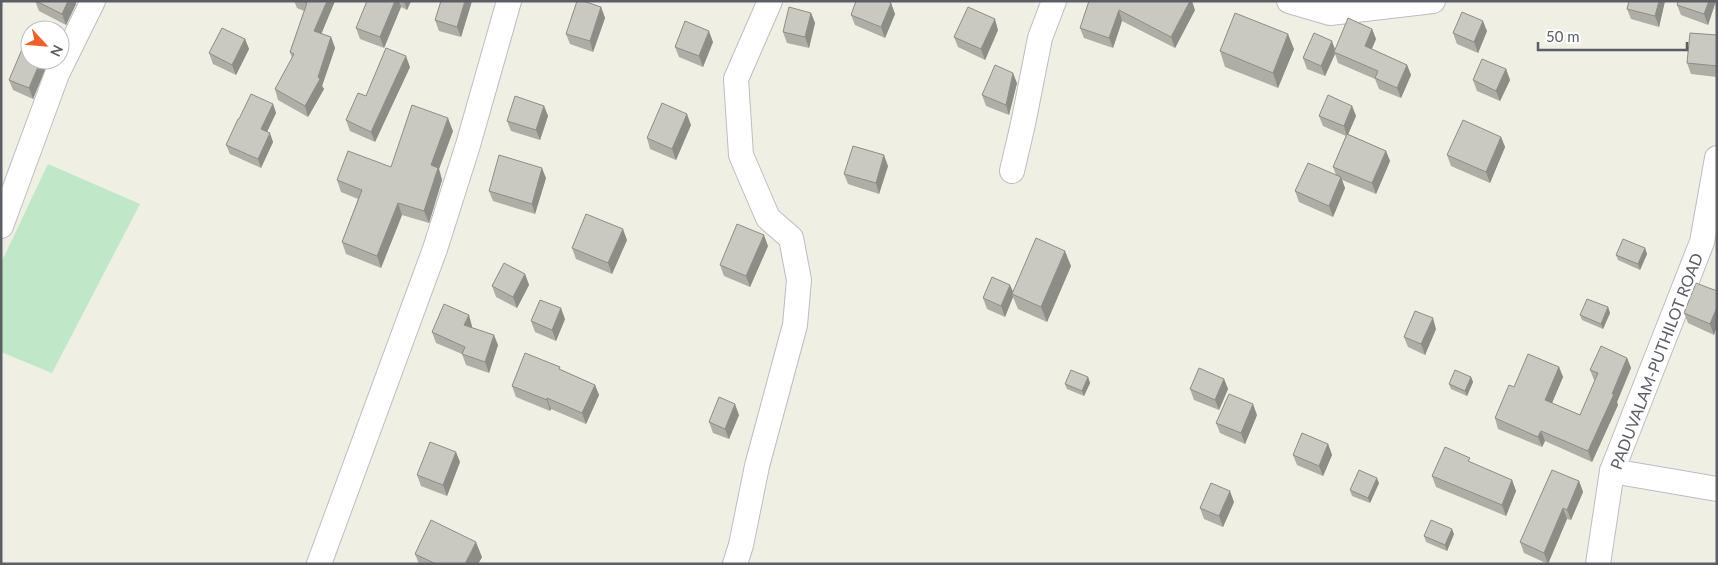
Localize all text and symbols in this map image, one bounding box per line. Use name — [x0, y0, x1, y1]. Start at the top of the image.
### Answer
north arrow — [20, 20, 70, 70]
scale bar — [1538, 20, 1687, 52]
text: 50 m — [1546, 27, 1580, 45]
text: N — [47, 42, 67, 59]
street label: PADUVALAM-PUTHILOT ROAD — [1606, 250, 1706, 472]

